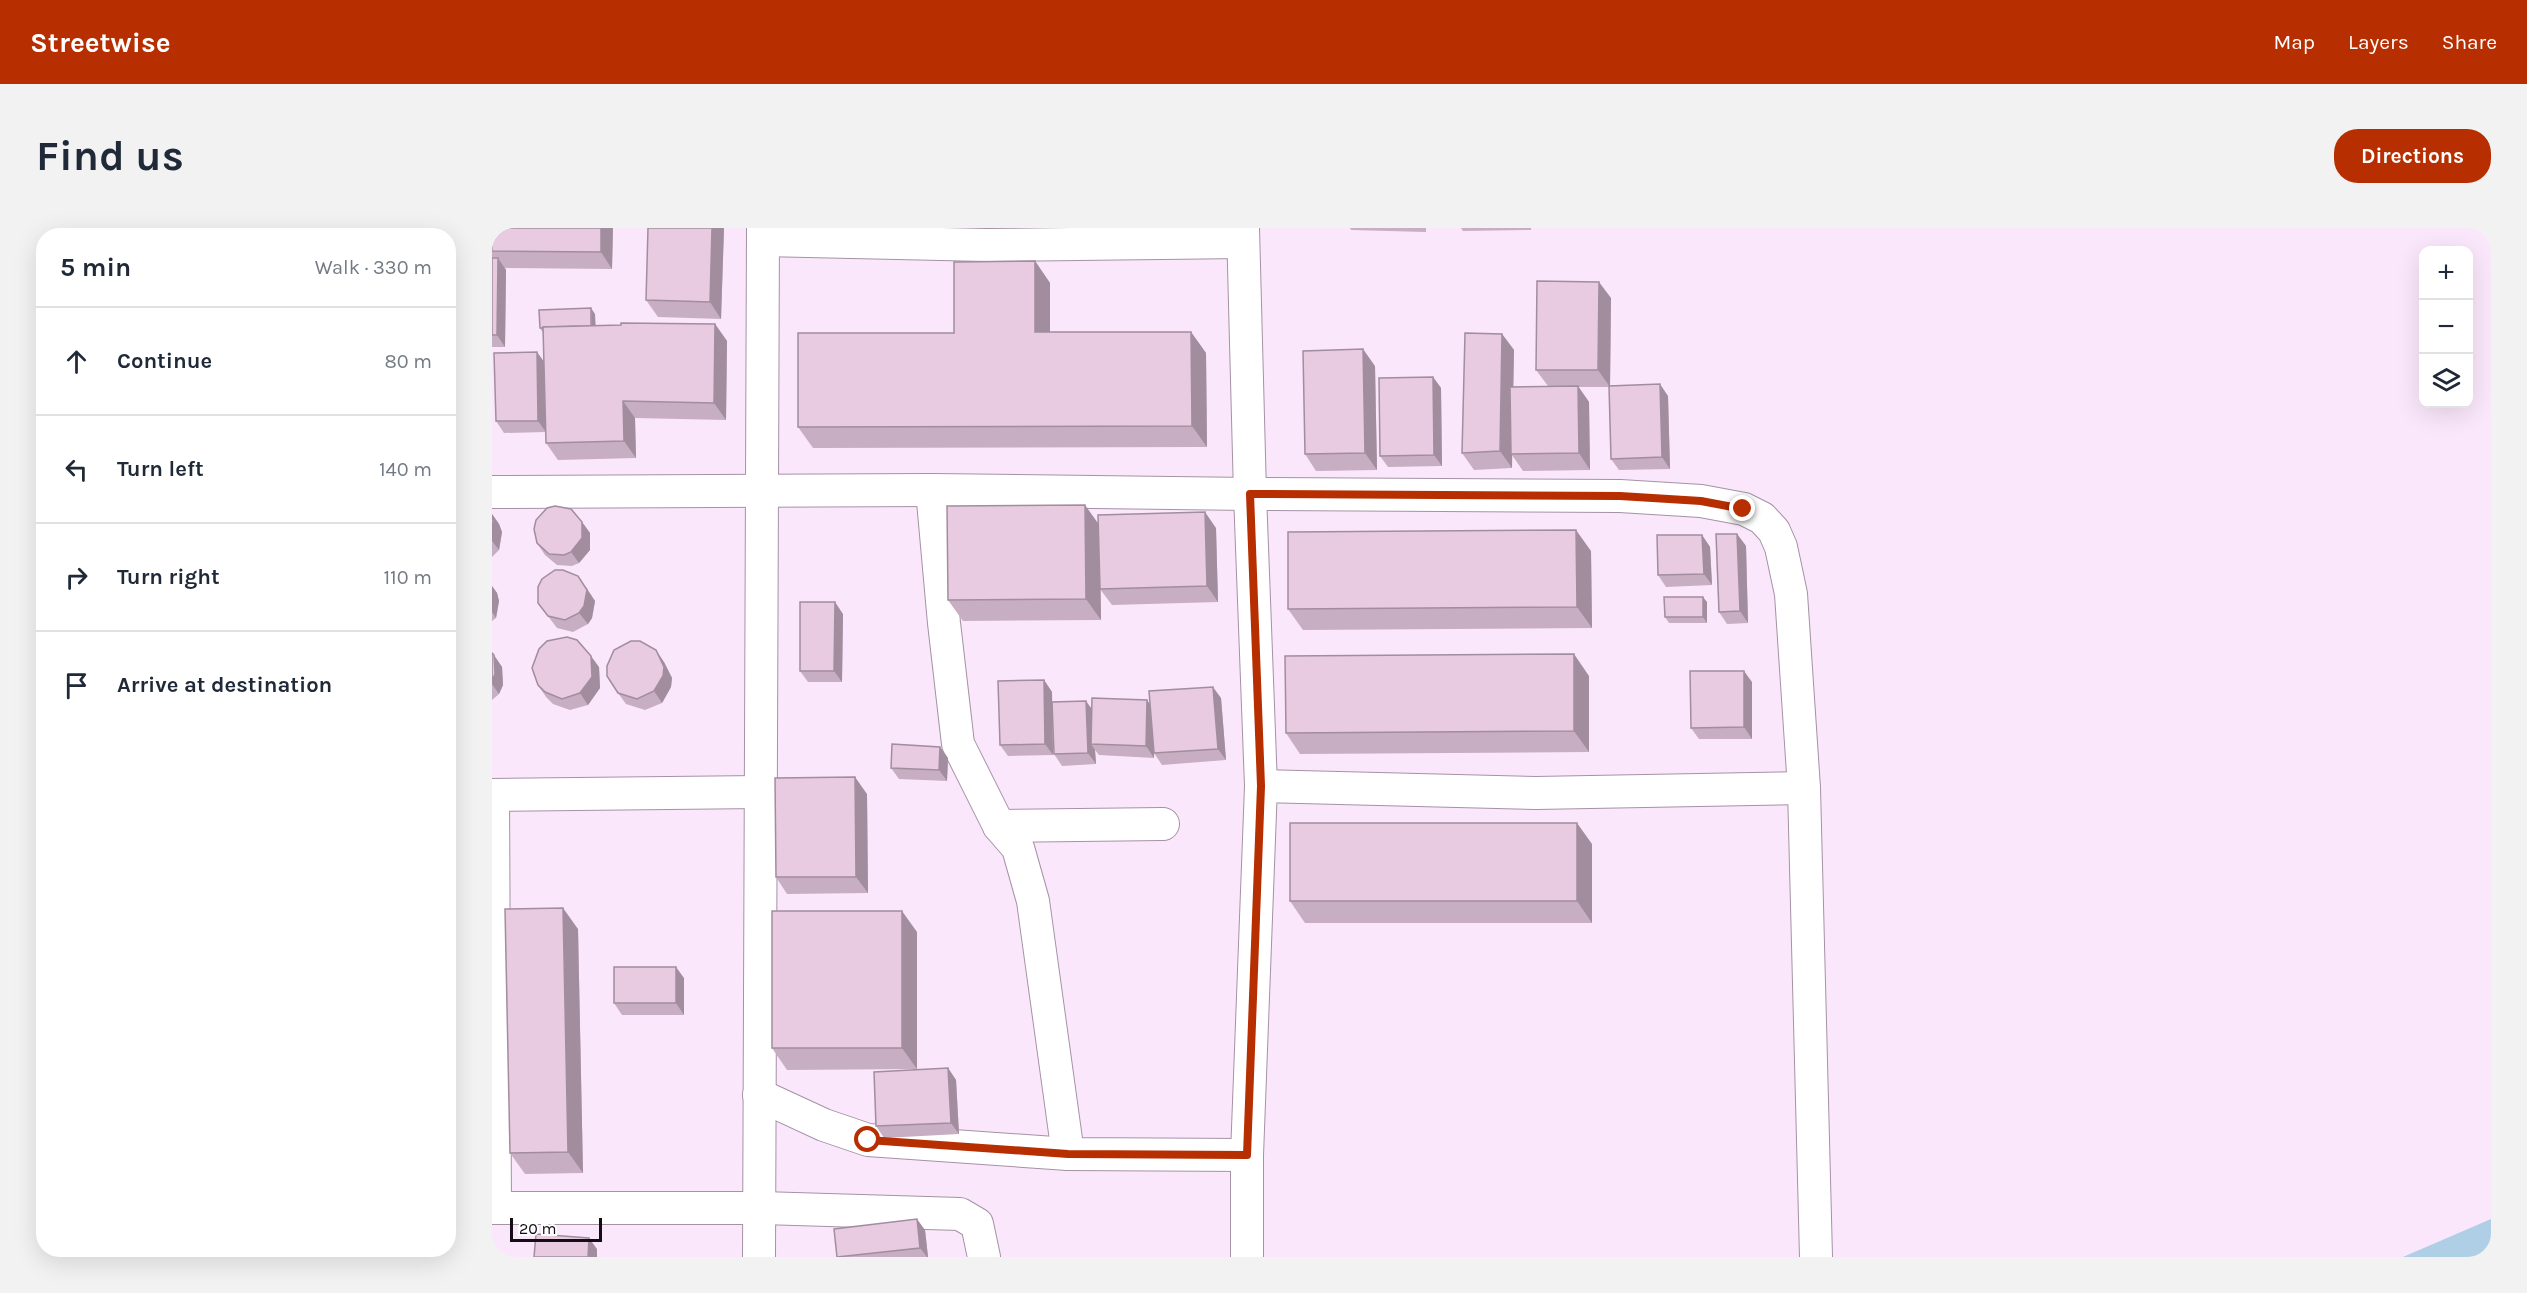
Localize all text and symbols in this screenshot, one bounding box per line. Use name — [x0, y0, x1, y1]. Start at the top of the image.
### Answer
text: Streetwise — [30, 26, 171, 59]
text: Map — [2273, 30, 2315, 54]
text: Layers — [2348, 30, 2409, 54]
text: Share — [2442, 30, 2497, 54]
button: Directions — [2334, 129, 2491, 183]
text: Find us — [36, 131, 184, 181]
map controls — [2419, 246, 2473, 408]
button: + — [2419, 246, 2473, 300]
text: 5 min — [60, 252, 131, 283]
text: Walk · 330 m — [315, 256, 432, 279]
button: − — [2419, 300, 2473, 354]
icon: ahead — [60, 345, 93, 378]
text: Continue — [117, 348, 212, 374]
text: 80 m — [384, 350, 432, 373]
button: layers — [2419, 354, 2473, 408]
icon: left — [60, 453, 93, 486]
text: Turn left — [117, 456, 204, 482]
text: 140 m — [379, 458, 432, 481]
route end — [1729, 495, 1755, 521]
icon: right — [60, 561, 93, 594]
text: Turn right — [117, 564, 220, 590]
text: 110 m — [383, 566, 432, 589]
icon: arrive — [60, 669, 93, 702]
text: Arrive at destination — [117, 672, 332, 698]
route start — [854, 1126, 880, 1152]
scale bar — [510, 1215, 602, 1242]
text: 20 m — [519, 1219, 557, 1238]

